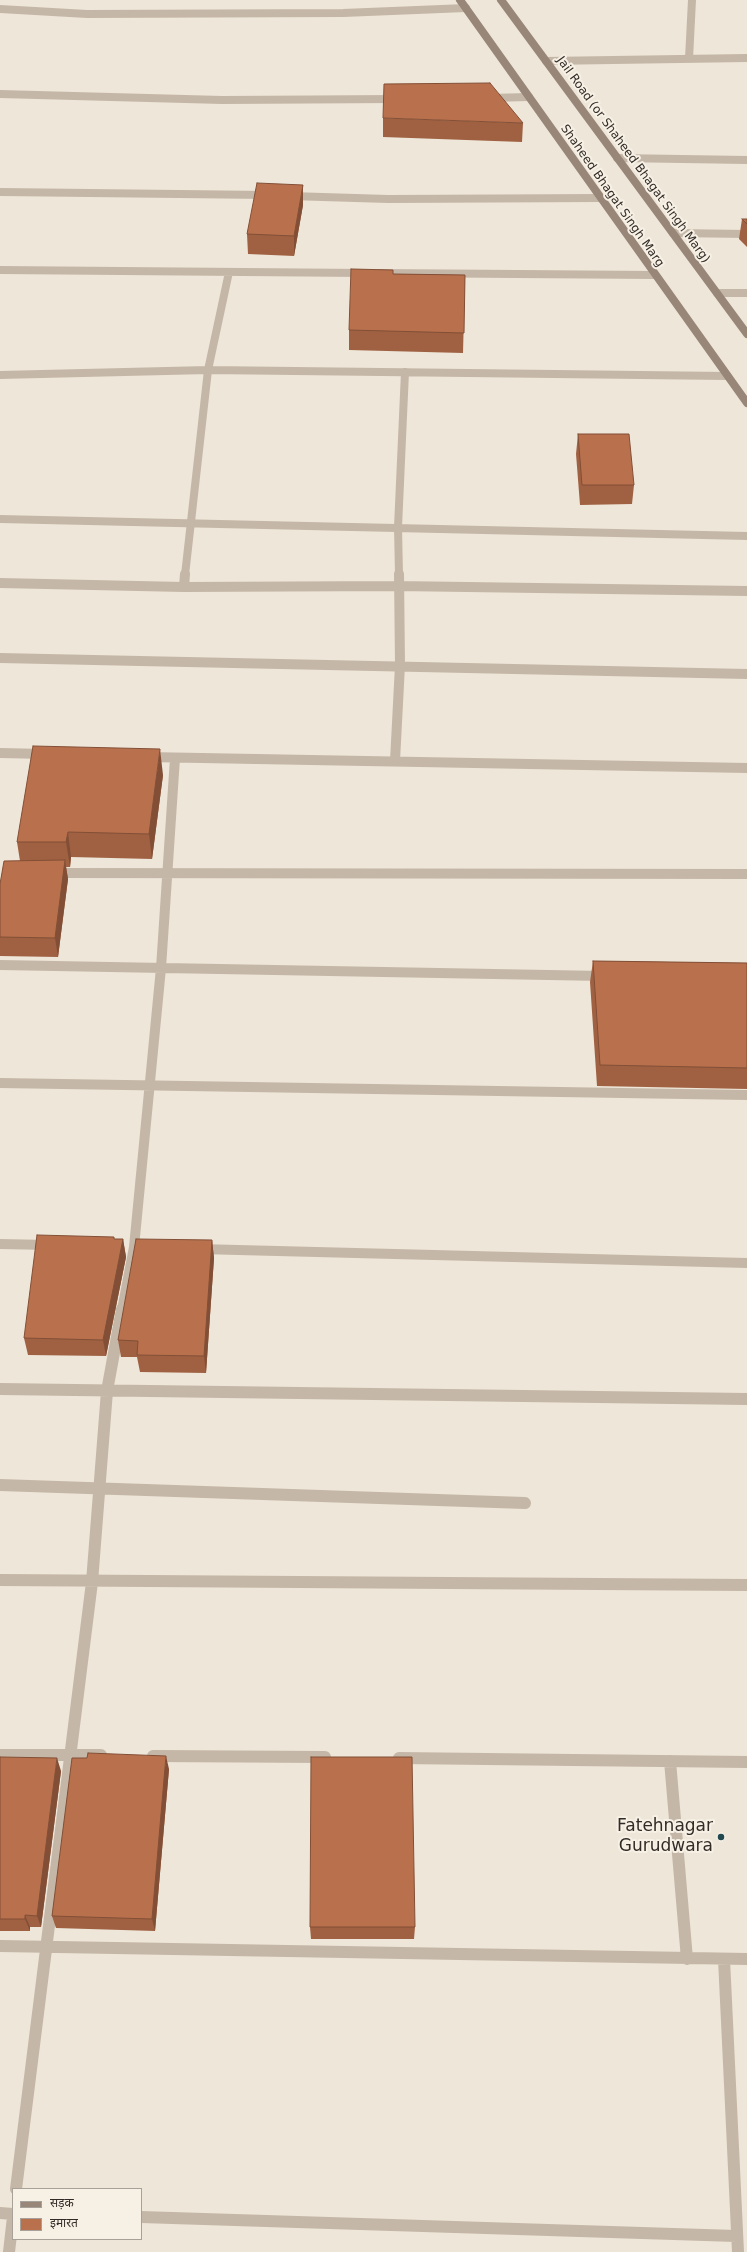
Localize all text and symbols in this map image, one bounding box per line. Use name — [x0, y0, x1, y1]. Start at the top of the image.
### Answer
street label: Jail Road (or Shaheed Bhagat Singh Marg) — [553, 54, 713, 266]
street label: Shaheed Bhagat Singh Marg — [557, 122, 667, 270]
place label: Fatehnagar Gurudwara — [617, 1817, 713, 1857]
marker: Fatehnagar Gurudwara — [716, 1832, 726, 1842]
legend — [12, 2188, 142, 2240]
text: सड़क — [50, 2196, 74, 2210]
text: इमारत — [50, 2216, 78, 2230]

